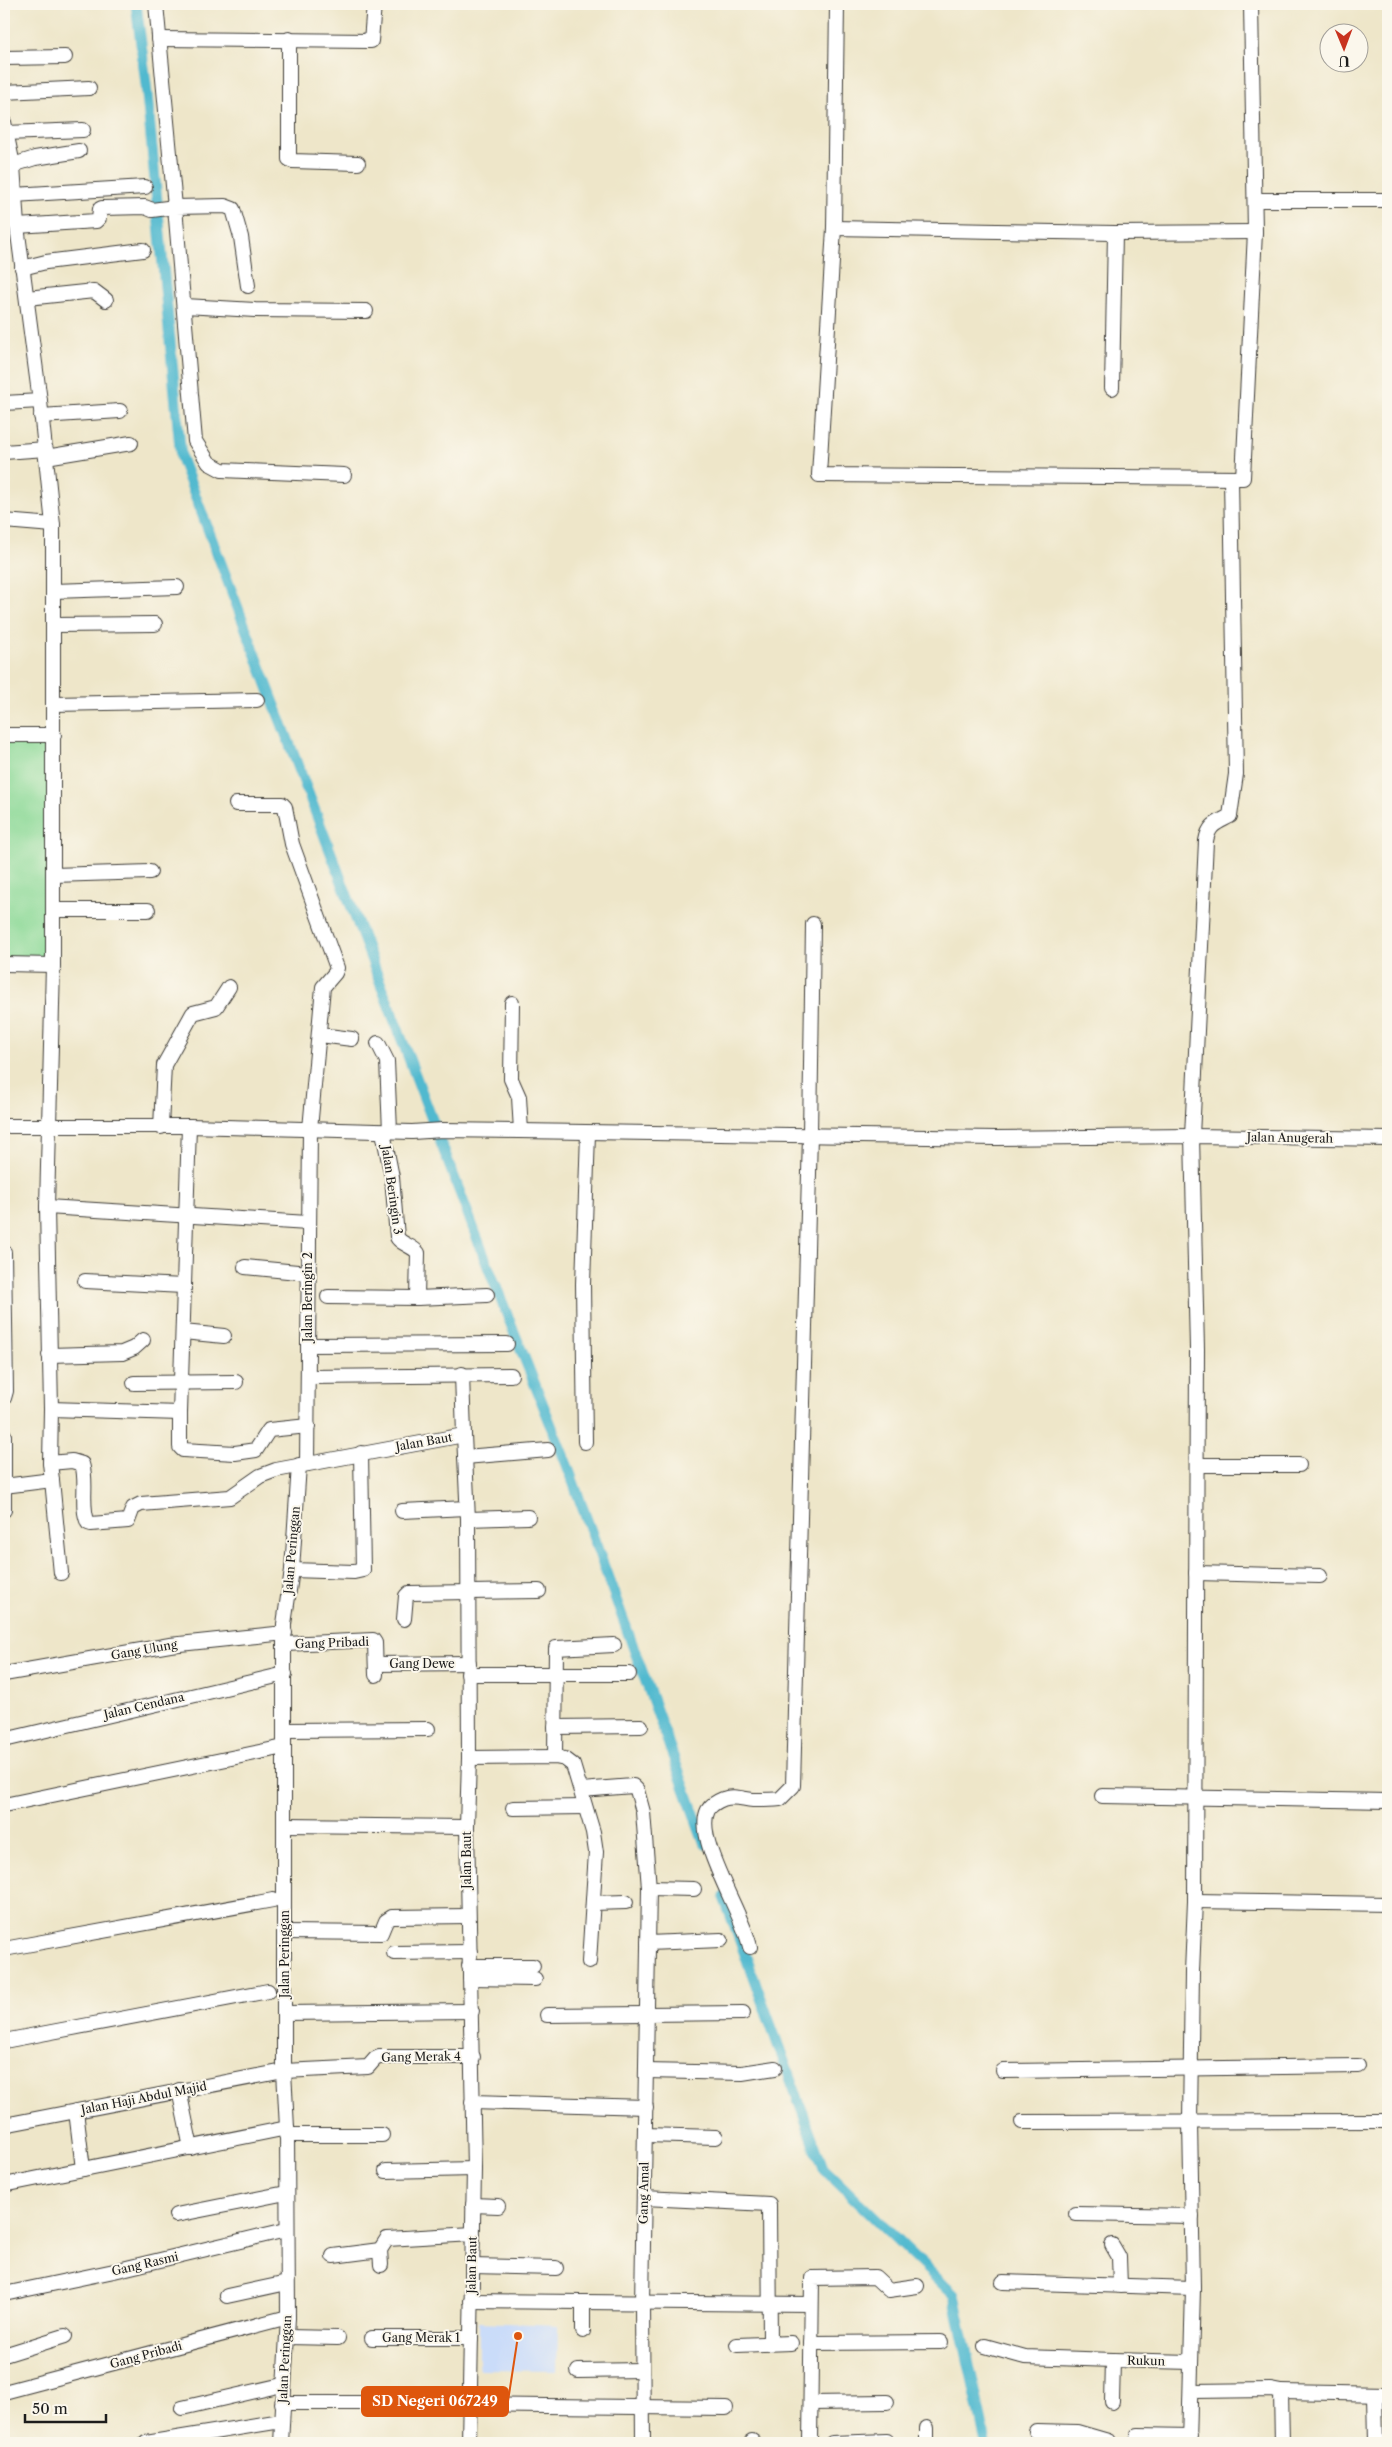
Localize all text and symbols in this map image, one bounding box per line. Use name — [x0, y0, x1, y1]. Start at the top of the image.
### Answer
north arrow — [1320, 22, 1370, 72]
text: U — [1338, 52, 1350, 70]
street label: Jalan Anugerah — [1245, 1129, 1334, 1146]
street label: Jalan Beringin 3 — [379, 1143, 406, 1235]
street label: Jalan Beringin 2 — [300, 1252, 315, 1344]
street label: Jalan Baut — [392, 1429, 454, 1454]
street label: Jalan Peringgan — [280, 1505, 303, 1596]
street label: Gang Pribadi — [295, 1634, 370, 1651]
street label: Gang Ulung — [110, 1636, 179, 1663]
street label: Gang Dewe — [389, 1656, 455, 1671]
street label: Jalan Cendana — [100, 1689, 186, 1722]
street label: Jalan Baut — [459, 1831, 474, 1891]
street label: Jalan Peringgan — [277, 1910, 292, 2000]
street label: Gang Merak 4 — [381, 2048, 461, 2065]
street label: Jalan Haji Abdul Majid — [78, 2078, 209, 2117]
street label: Gang Amal — [635, 2161, 652, 2224]
street label: Jalan Baut — [463, 2235, 480, 2296]
street label: Gang Rasmi — [110, 2248, 180, 2278]
street label: Jalan Peringgan — [275, 2314, 294, 2405]
street label: Gang Merak 1 — [382, 2330, 460, 2345]
street label: Gang Pribadi — [108, 2338, 184, 2371]
street label: Rukun — [1127, 2353, 1166, 2368]
callout: SD Negeri 067249 — [362, 2387, 508, 2416]
scale bar — [25, 2392, 106, 2424]
text: SD Negeri 067249 — [372, 2392, 498, 2410]
text: 50 m — [32, 2399, 68, 2418]

